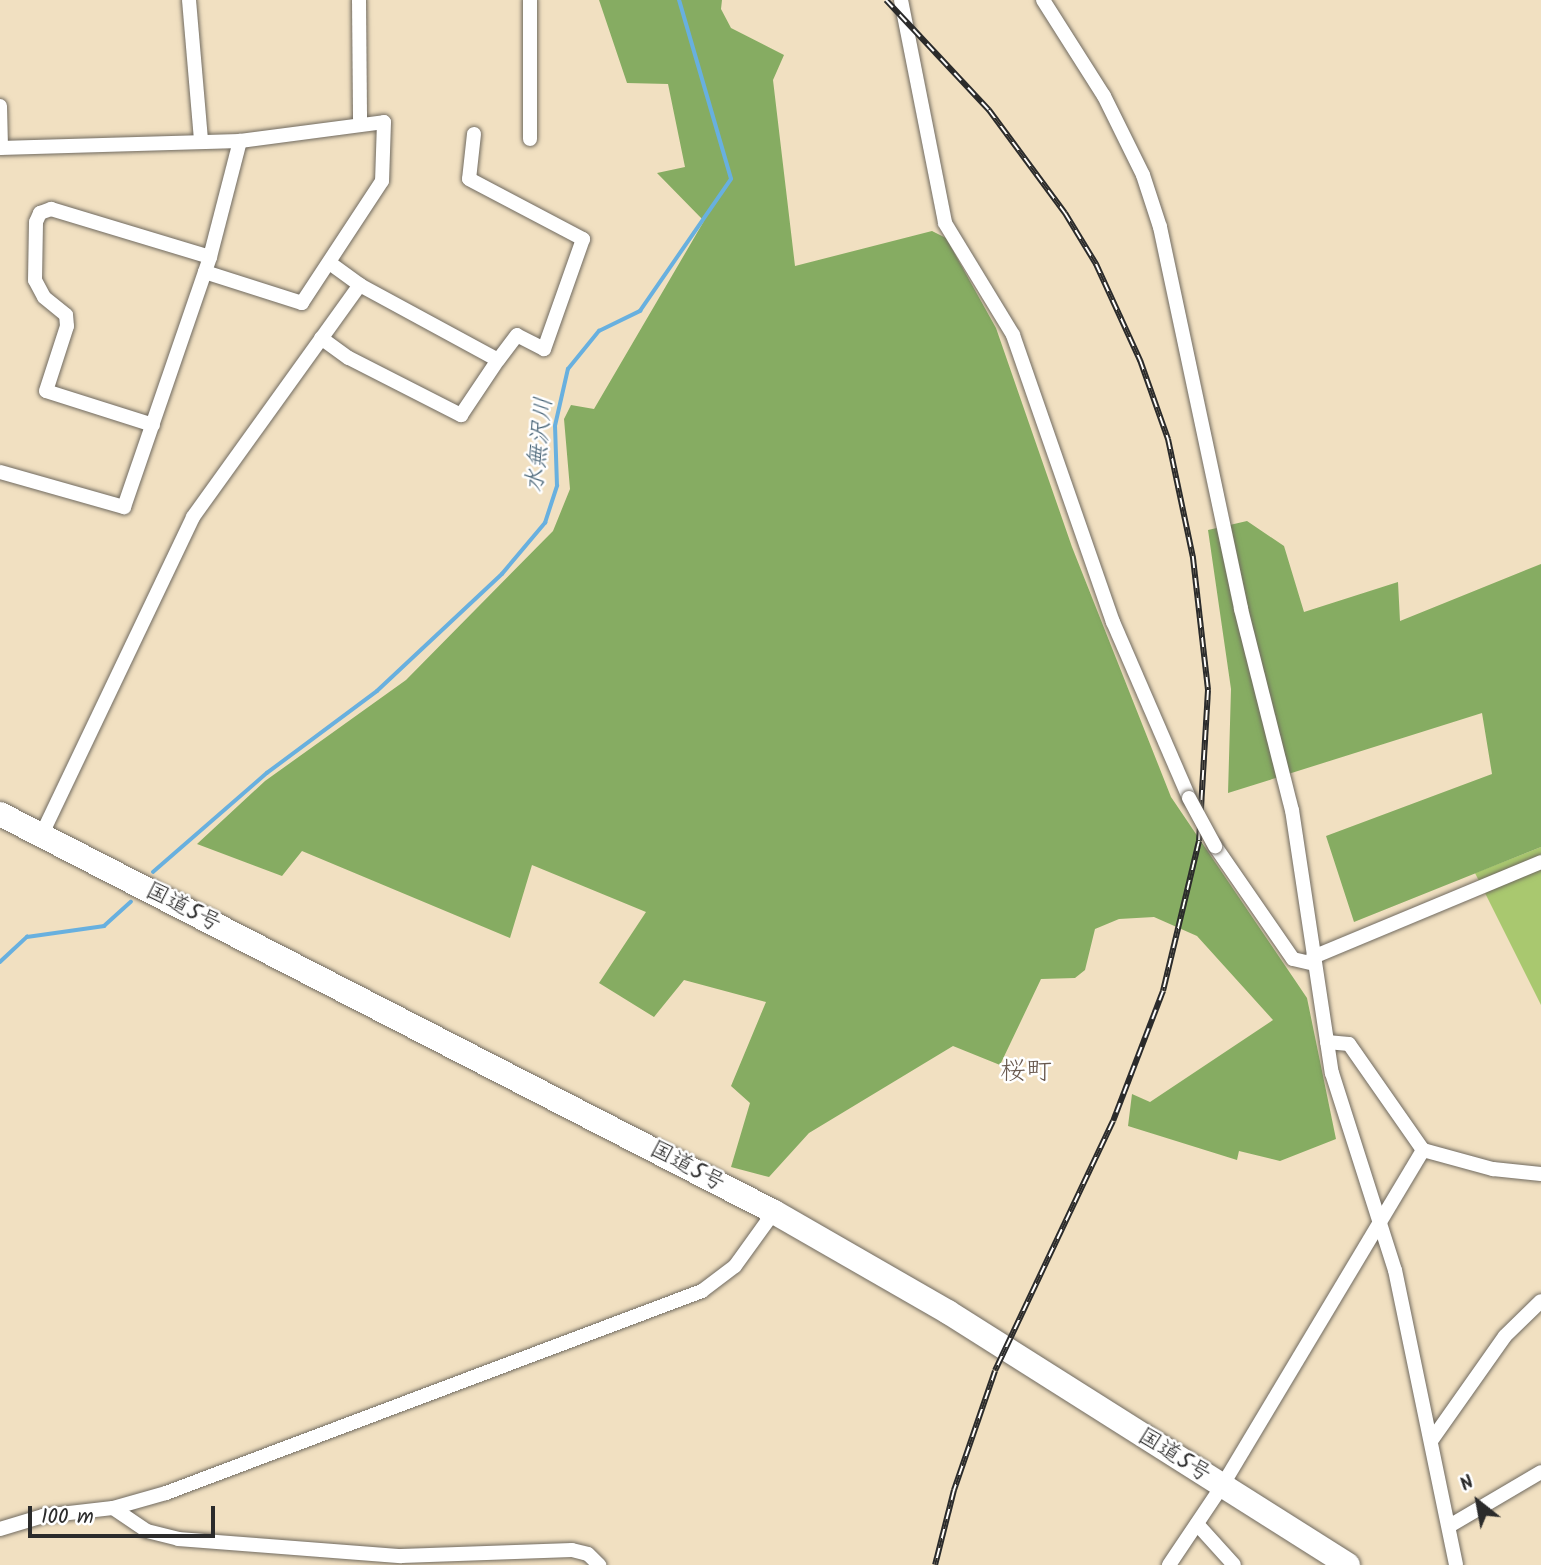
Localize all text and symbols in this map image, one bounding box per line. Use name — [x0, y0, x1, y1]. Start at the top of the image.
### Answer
water label: 水無沢川 — [521, 396, 559, 494]
street label: 国道5号 — [140, 877, 226, 939]
district label: 桜町 — [1000, 1057, 1052, 1089]
street label: 国道5号 — [645, 1136, 729, 1198]
street label: 国道5号 — [1132, 1423, 1216, 1489]
north arrow — [1443, 1467, 1513, 1537]
text: N — [1454, 1468, 1480, 1500]
scale bar — [32, 1492, 219, 1536]
text: 100 m — [41, 1501, 94, 1534]

